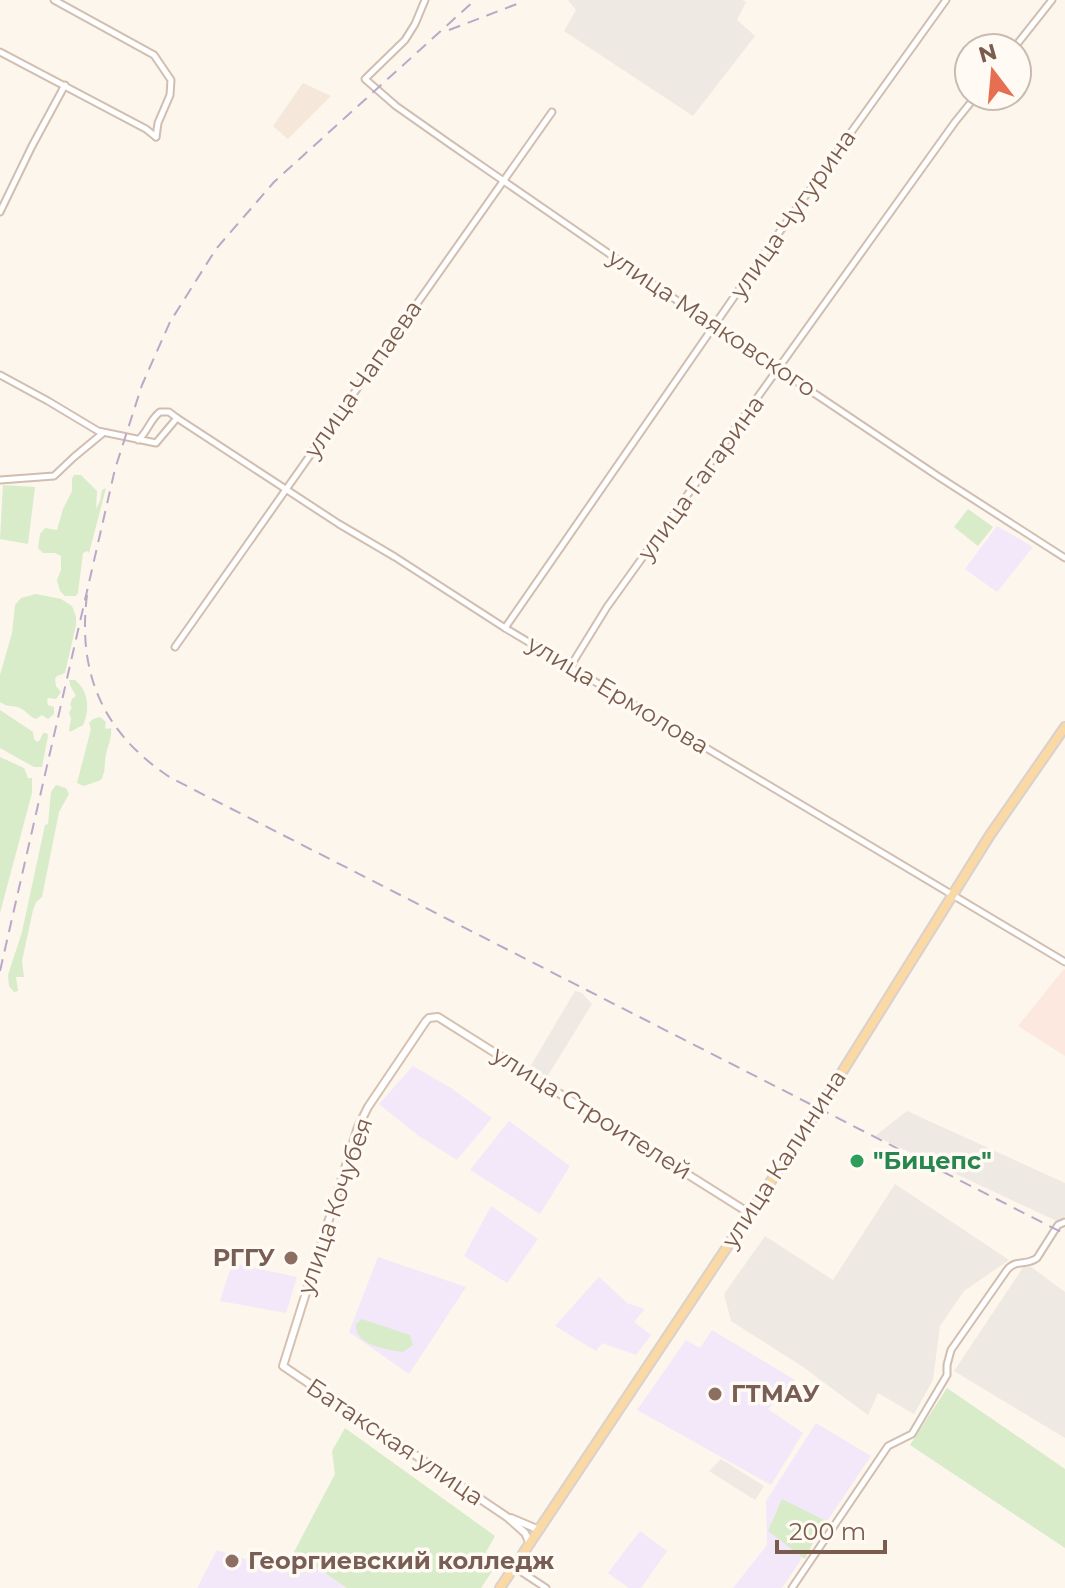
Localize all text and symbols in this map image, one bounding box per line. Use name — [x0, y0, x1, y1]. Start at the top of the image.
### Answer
north arrow — [953, 32, 1033, 112]
text: N — [975, 38, 1000, 69]
street label: улица Чугурина — [723, 124, 862, 305]
street label: улица Маяковского — [602, 242, 822, 403]
street label: улица Чапаева — [297, 294, 428, 464]
street label: улица Гагарина — [630, 390, 770, 567]
street label: улица Ермолова — [521, 628, 714, 760]
street label: улица Строителей — [486, 1039, 697, 1186]
street label: улица Калинина — [715, 1064, 852, 1254]
street label: улица Кочубея — [290, 1114, 378, 1299]
place label: "Бицепс" — [873, 1146, 992, 1175]
marker: "Бицепс" — [848, 1152, 866, 1170]
place label: РГГУ — [213, 1243, 276, 1272]
marker: РГГУ — [282, 1249, 300, 1267]
street label: Батакская улица — [301, 1372, 489, 1512]
place label: ГТМАУ — [731, 1379, 820, 1408]
marker: ГТМАУ — [706, 1385, 724, 1403]
scale bar — [777, 1504, 885, 1554]
text: 200 m — [789, 1517, 866, 1546]
place label: Георгиевский колледж — [248, 1546, 554, 1575]
marker: Георгиевский колледж — [223, 1552, 241, 1570]

